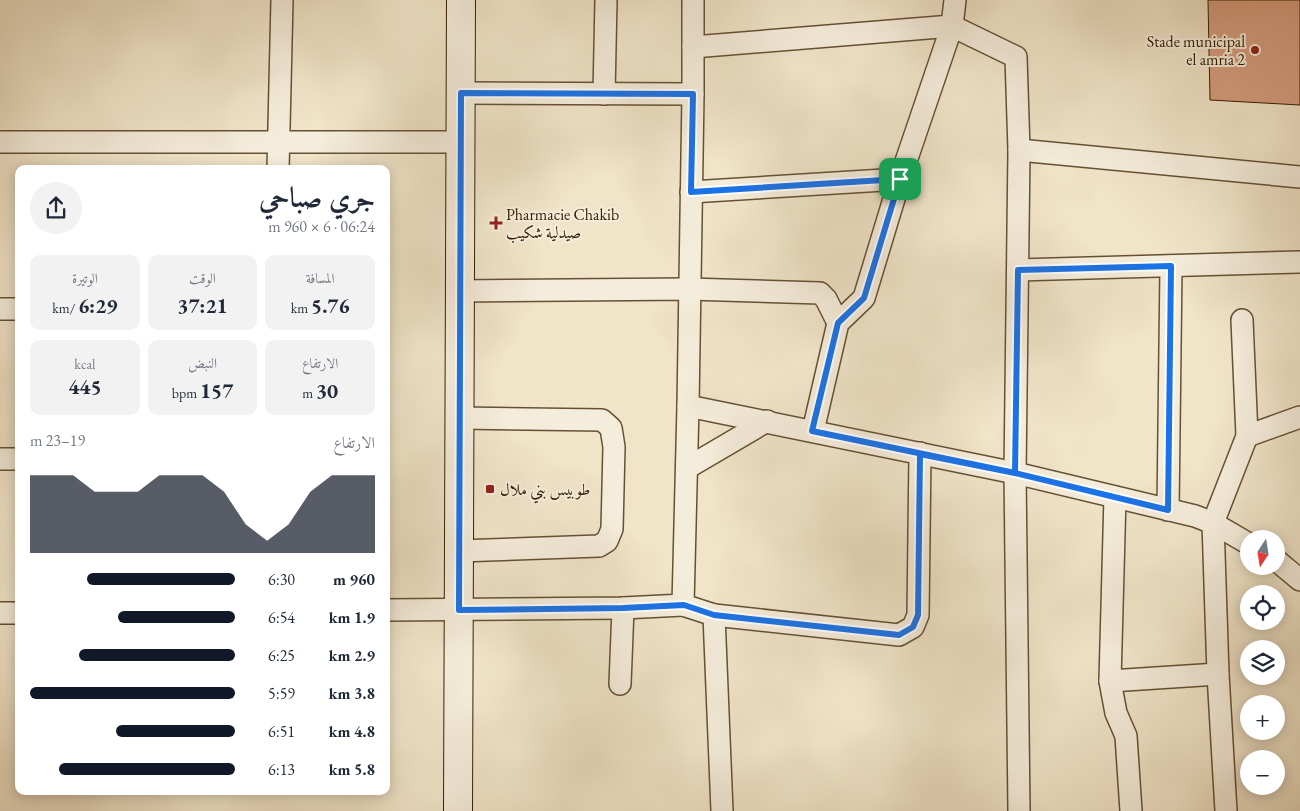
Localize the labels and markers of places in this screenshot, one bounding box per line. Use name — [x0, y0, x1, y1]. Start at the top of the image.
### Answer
place label: Stade municipal el amria 2 — [1147, 31, 1245, 70]
marker: Stade municipal el amria 2 — [1249, 44, 1261, 56]
pin — [879, 158, 921, 200]
place label: Pharmacie Chakib صيدلية شكيب — [506, 204, 619, 243]
marker: Pharmacie Chakib صيدلية شكيب — [490, 217, 502, 229]
place label: طوبيس بني ملال — [500, 479, 590, 504]
marker: طوبيس بني ملال — [484, 483, 496, 495]

